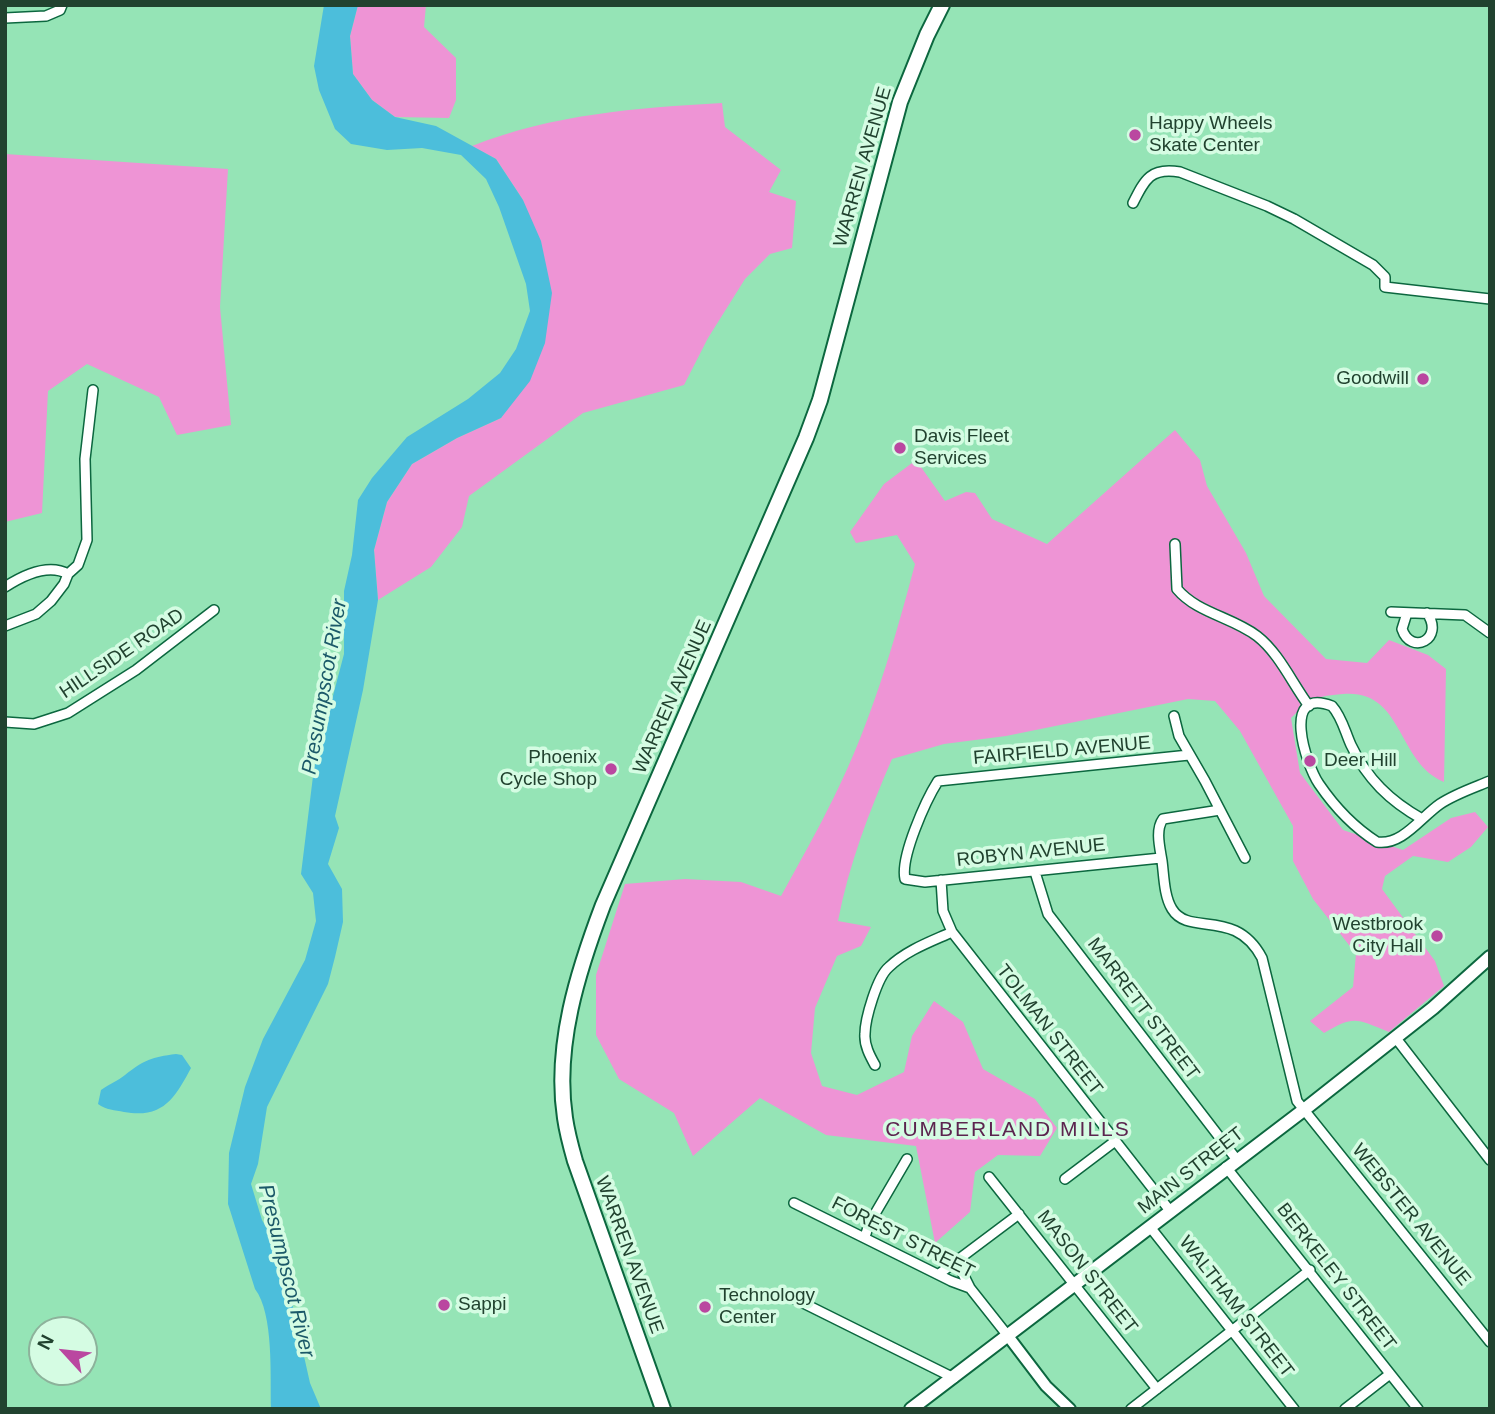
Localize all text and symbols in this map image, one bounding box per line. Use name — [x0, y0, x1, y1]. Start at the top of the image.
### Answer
street label: WARREN AVENUE — [829, 84, 897, 250]
place label: Happy Wheels Skate Center — [1149, 113, 1273, 157]
marker: Happy Wheels Skate Center — [1127, 127, 1143, 143]
place label: Goodwill — [1336, 368, 1409, 390]
marker: Goodwill — [1415, 371, 1431, 387]
place label: Davis Fleet Services — [914, 426, 1009, 470]
marker: Davis Fleet Services — [892, 440, 908, 456]
water label: Presumpscot River — [297, 597, 353, 777]
street label: HILLSIDE ROAD — [56, 604, 188, 704]
street label: WARREN AVENUE — [629, 617, 717, 777]
street label: FAIRFIELD AVENUE — [972, 732, 1152, 770]
place label: Phoenix Cycle Shop — [500, 747, 597, 791]
place label: Deer Hill — [1324, 750, 1397, 772]
marker: Deer Hill — [1302, 753, 1318, 769]
marker: Phoenix Cycle Shop — [603, 761, 619, 777]
street label: ROBYN AVENUE — [955, 834, 1107, 872]
place label: Westbrook City Hall — [1333, 914, 1423, 958]
marker: Westbrook City Hall — [1429, 928, 1445, 944]
street label: MARRETT STREET — [1082, 933, 1204, 1085]
street label: TOLMAN STREET — [991, 960, 1107, 1100]
district label: CUMBERLAND MILLS — [887, 1117, 1129, 1143]
street label: MAIN STREET — [1134, 1123, 1248, 1219]
street label: WEBSTER AVENUE — [1347, 1139, 1475, 1291]
street label: WARREN AVENUE — [590, 1173, 668, 1337]
water label: Presumpscot River — [252, 1182, 320, 1360]
street label: FOREST STREET — [828, 1192, 978, 1284]
street label: BERKELEY STREET — [1271, 1199, 1401, 1355]
street label: MASON STREET — [1032, 1206, 1142, 1338]
street label: WALTHAM STREET — [1174, 1232, 1298, 1382]
place label: Technology Center — [719, 1285, 815, 1329]
place label: Sappi — [458, 1294, 507, 1316]
marker: Sappi — [436, 1297, 452, 1313]
marker: Technology Center — [697, 1299, 713, 1315]
north arrow — [28, 1316, 98, 1386]
text: N — [33, 1331, 58, 1353]

